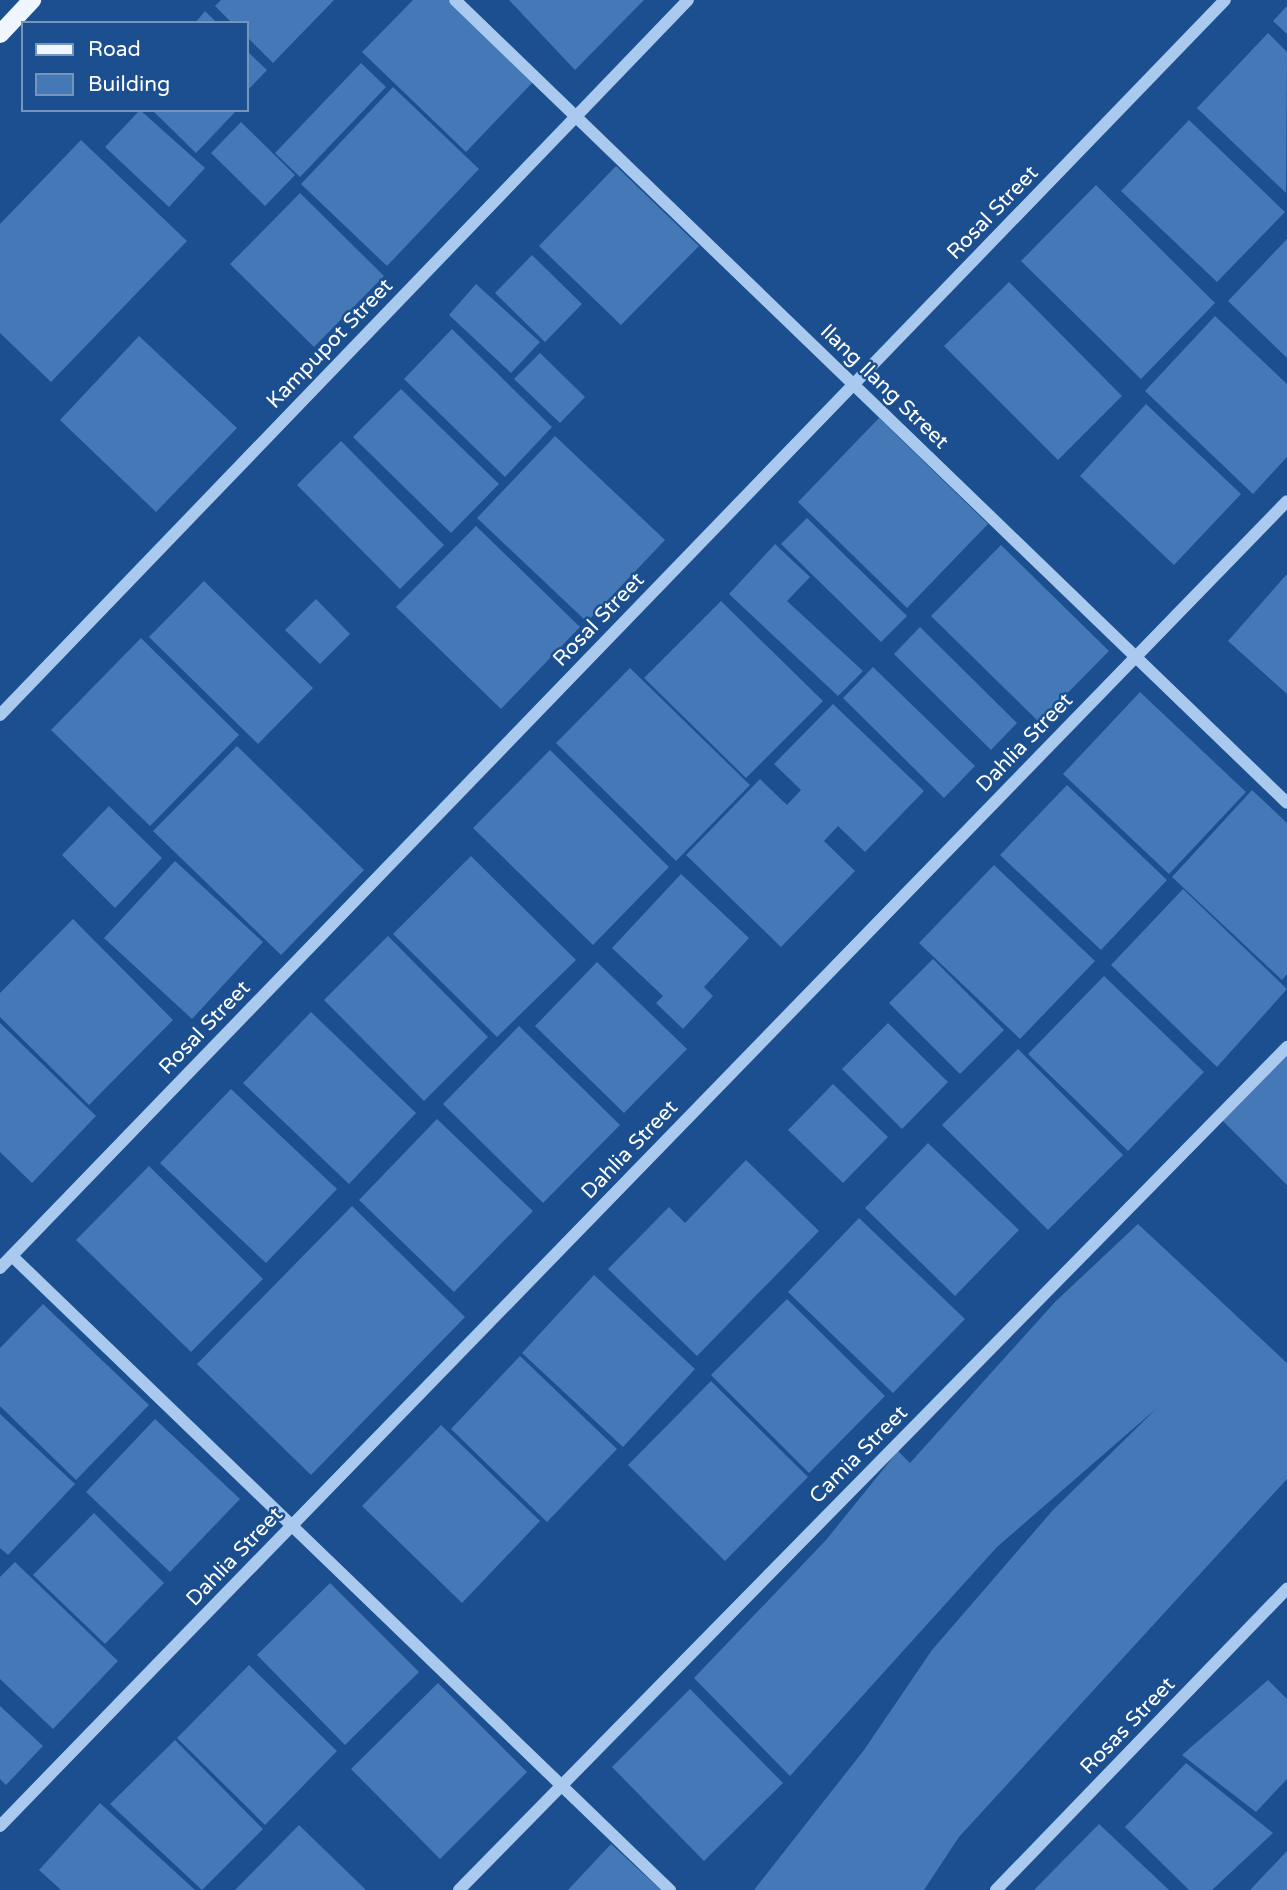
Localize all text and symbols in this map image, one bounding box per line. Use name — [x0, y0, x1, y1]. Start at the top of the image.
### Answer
legend — [21, 21, 248, 112]
text: Road — [88, 37, 141, 62]
text: Building — [88, 72, 170, 97]
street label: Rosal Street — [942, 161, 1044, 265]
street label: Kampupot Street — [262, 274, 398, 414]
street label: Ilang Ilang Street — [815, 319, 953, 455]
street label: Rosal Street — [548, 568, 650, 672]
street label: Dahlia Street — [972, 688, 1078, 798]
street label: Rosal Street — [154, 976, 256, 1080]
street label: Dahlia Street — [577, 1095, 683, 1205]
street label: Camia Street — [805, 1401, 913, 1509]
street label: Dahlia Street — [182, 1502, 288, 1612]
street label: Rosas Street — [1075, 1672, 1181, 1780]

